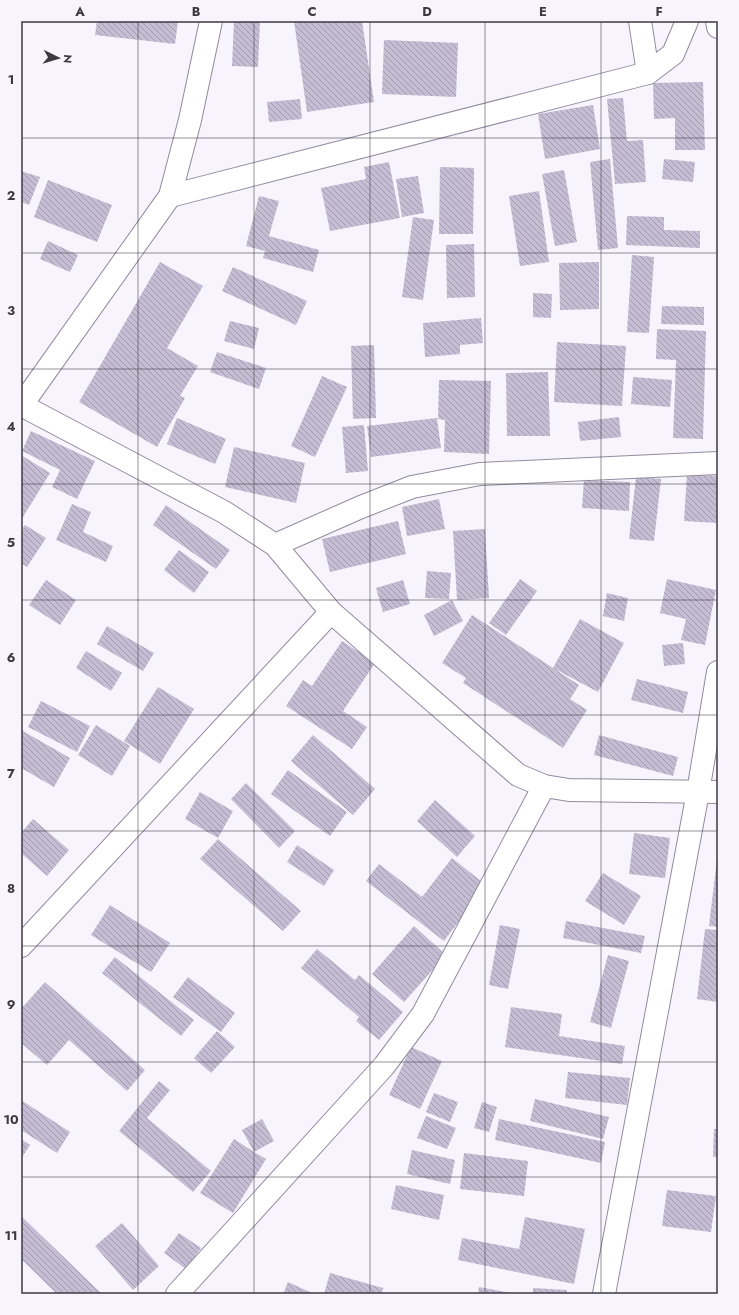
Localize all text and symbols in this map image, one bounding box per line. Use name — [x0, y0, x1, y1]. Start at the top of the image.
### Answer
text: A — [74, 2, 85, 21]
text: B — [192, 2, 201, 21]
text: C — [307, 2, 317, 21]
text: D — [422, 2, 432, 21]
text: E — [539, 2, 547, 21]
text: F — [655, 2, 663, 21]
north arrow — [38, 38, 78, 78]
text: N — [60, 54, 76, 64]
text: 1 — [8, 70, 14, 89]
text: 2 — [7, 186, 15, 205]
text: 3 — [7, 301, 15, 320]
text: 4 — [6, 417, 16, 436]
text: 5 — [7, 533, 15, 552]
text: 6 — [7, 648, 16, 667]
text: 7 — [7, 764, 15, 783]
text: 8 — [7, 879, 15, 898]
text: 9 — [7, 995, 16, 1014]
text: 10 — [3, 1110, 19, 1129]
text: 11 — [4, 1226, 18, 1245]

